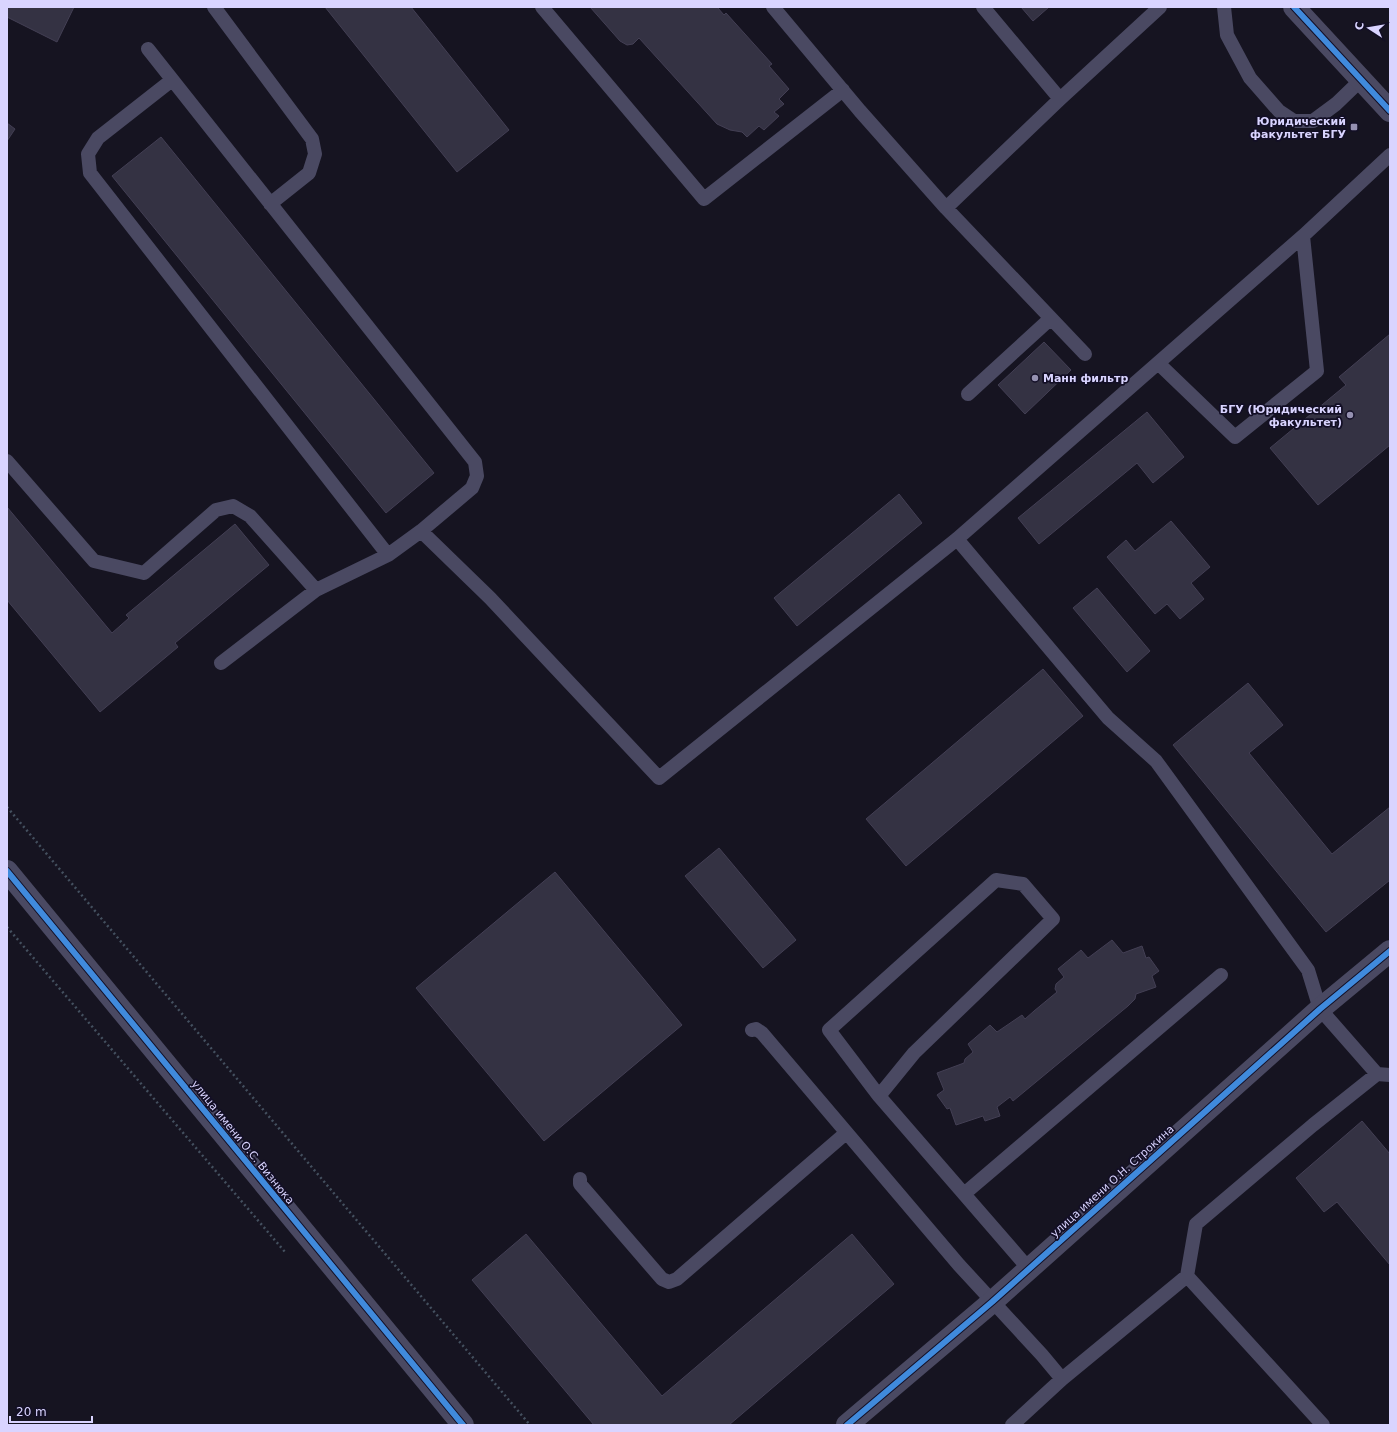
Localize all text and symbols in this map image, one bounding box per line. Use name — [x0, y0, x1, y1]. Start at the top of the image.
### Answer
north arrow — [1349, 8, 1389, 48]
text: С — [1353, 21, 1367, 31]
place label: Юридический факультет БГУ — [1250, 115, 1347, 141]
marker: Юридический факультет БГУ — [1349, 122, 1359, 132]
place label: Манн фильтр — [1043, 372, 1128, 385]
marker: Манн фильтр — [1030, 373, 1040, 383]
place label: БГУ (Юридический факультет) — [1220, 403, 1342, 429]
marker: БГУ (Юридический факультет) — [1345, 410, 1355, 420]
street label: улица имени О.С. Визнюка — [189, 1078, 297, 1207]
street label: улица имени О.Н. Строкина — [1048, 1123, 1177, 1240]
scale bar — [10, 1398, 92, 1424]
text: 20 m — [16, 1405, 47, 1419]

